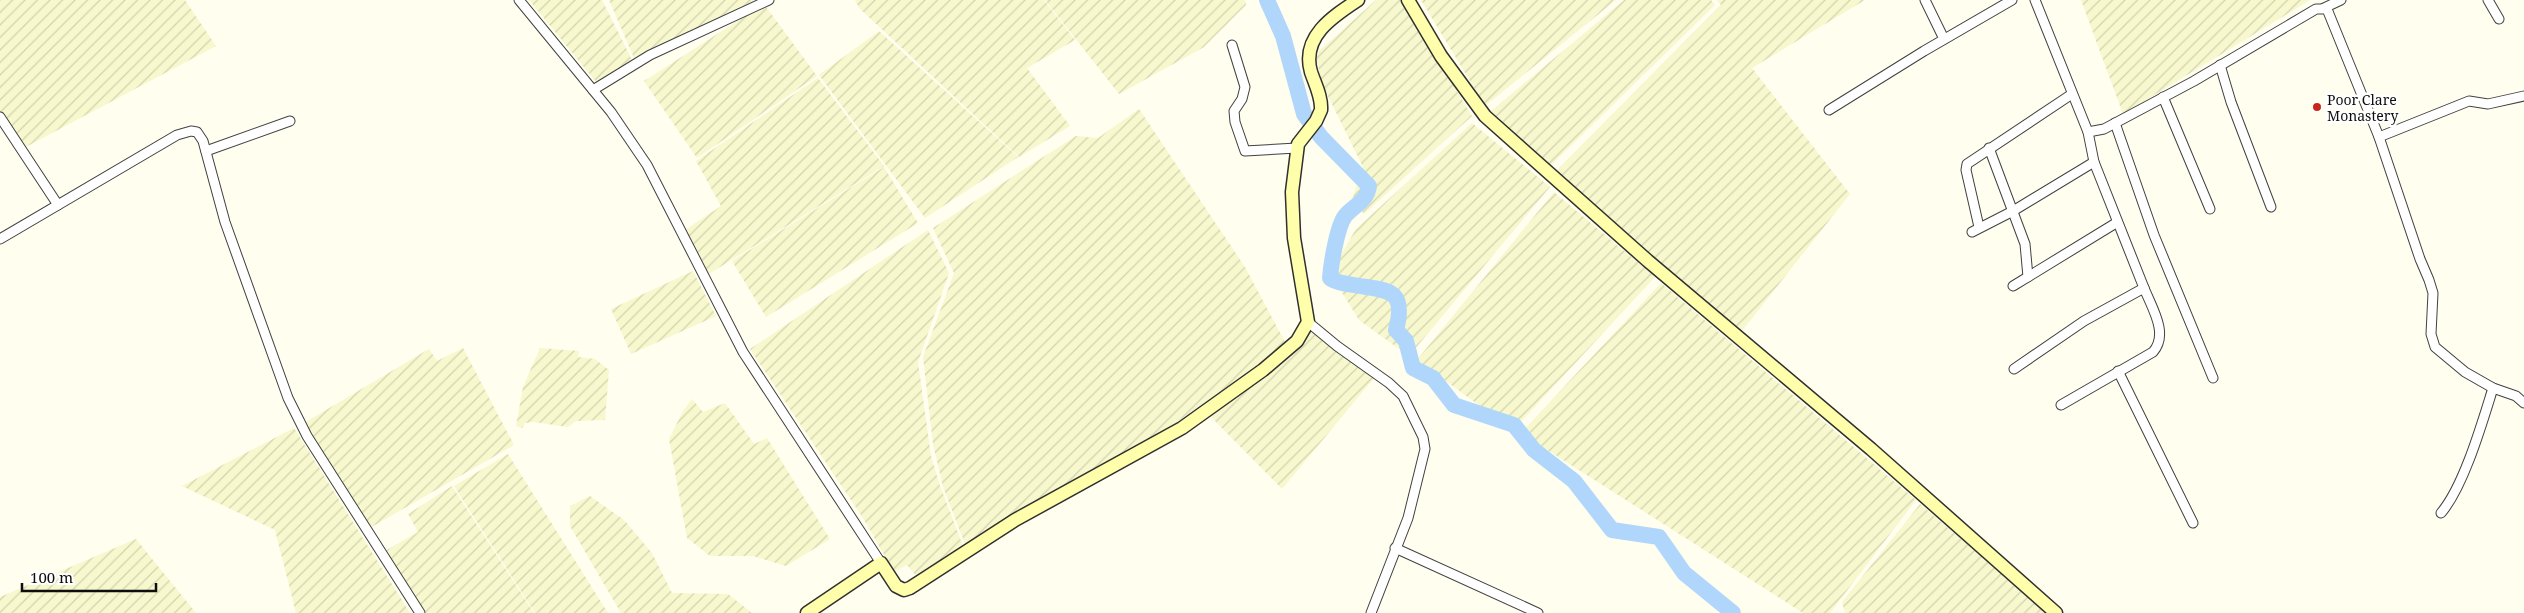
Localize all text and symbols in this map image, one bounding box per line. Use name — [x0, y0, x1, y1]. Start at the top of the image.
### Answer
place label: Poor Clare Monastery — [2327, 90, 2398, 125]
marker: Poor Clare Monastery — [2311, 101, 2323, 113]
scale bar — [22, 560, 156, 592]
text: 100 m — [30, 567, 73, 587]

